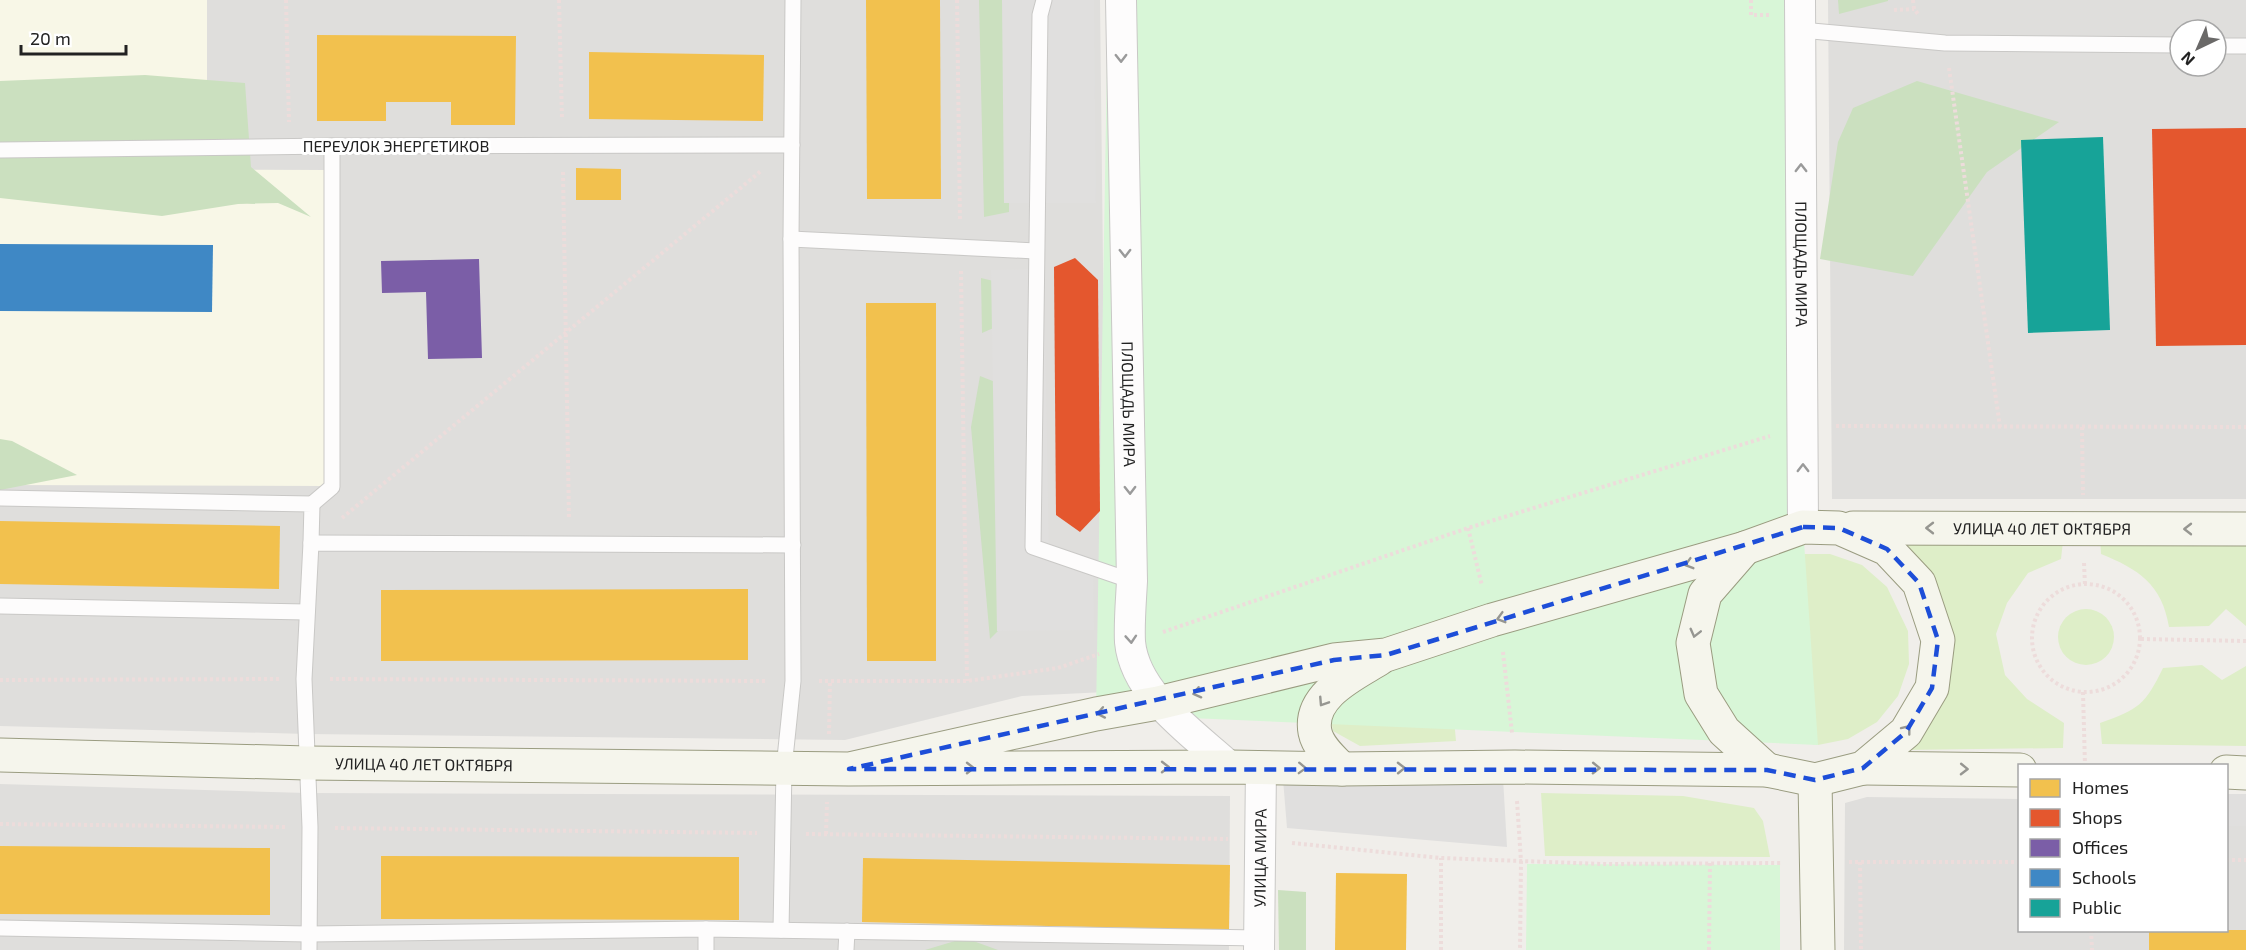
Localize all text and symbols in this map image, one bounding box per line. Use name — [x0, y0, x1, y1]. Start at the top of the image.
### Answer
scale bar — [21, 18, 126, 56]
north arrow — [2168, 18, 2228, 78]
text: 20 m — [30, 27, 71, 49]
text: N — [2176, 48, 2198, 70]
one-way arrow — [1115, 54, 1128, 63]
street label: ПЕРЕУЛОК ЭНЕРГЕТИКОВ — [303, 136, 489, 155]
one-way arrow — [1795, 164, 1807, 173]
street label: ПЛОЩАДЬ МИРА — [1792, 201, 1812, 327]
one-way arrow — [1119, 249, 1131, 258]
street label: ПЛОЩАДЬ МИРА — [1118, 341, 1140, 467]
one-way arrow — [1797, 464, 1809, 473]
one-way arrow — [1124, 486, 1136, 495]
street label: УЛИЦА 40 ЛЕТ ОКТЯБРЯ — [1953, 518, 2131, 538]
one-way arrow — [1925, 522, 1934, 534]
one-way arrow — [2183, 523, 2192, 535]
one-way arrow — [1684, 557, 1695, 569]
one-way arrow — [1496, 611, 1507, 623]
one-way arrow — [1690, 627, 1703, 637]
one-way arrow — [1125, 635, 1138, 644]
one-way arrow — [1192, 685, 1202, 698]
one-way arrow — [1319, 696, 1331, 706]
one-way arrow — [1096, 706, 1106, 719]
one-way arrow — [1899, 725, 1910, 736]
street label: УЛИЦА 40 ЛЕТ ОКТЯБРЯ — [335, 753, 513, 774]
one-way arrow — [1161, 761, 1170, 773]
one-way arrow — [966, 762, 975, 774]
one-way arrow — [1297, 762, 1306, 774]
one-way arrow — [1396, 762, 1405, 775]
one-way arrow — [1591, 762, 1600, 774]
one-way arrow — [1959, 763, 1968, 775]
legend — [2018, 764, 2228, 932]
text: Homes — [2072, 776, 2129, 798]
text: Shops — [2072, 806, 2122, 828]
street label: УЛИЦА МИРА — [1249, 808, 1270, 908]
text: Offices — [2072, 836, 2128, 858]
text: Schools — [2072, 866, 2136, 888]
text: Public — [2072, 896, 2122, 918]

